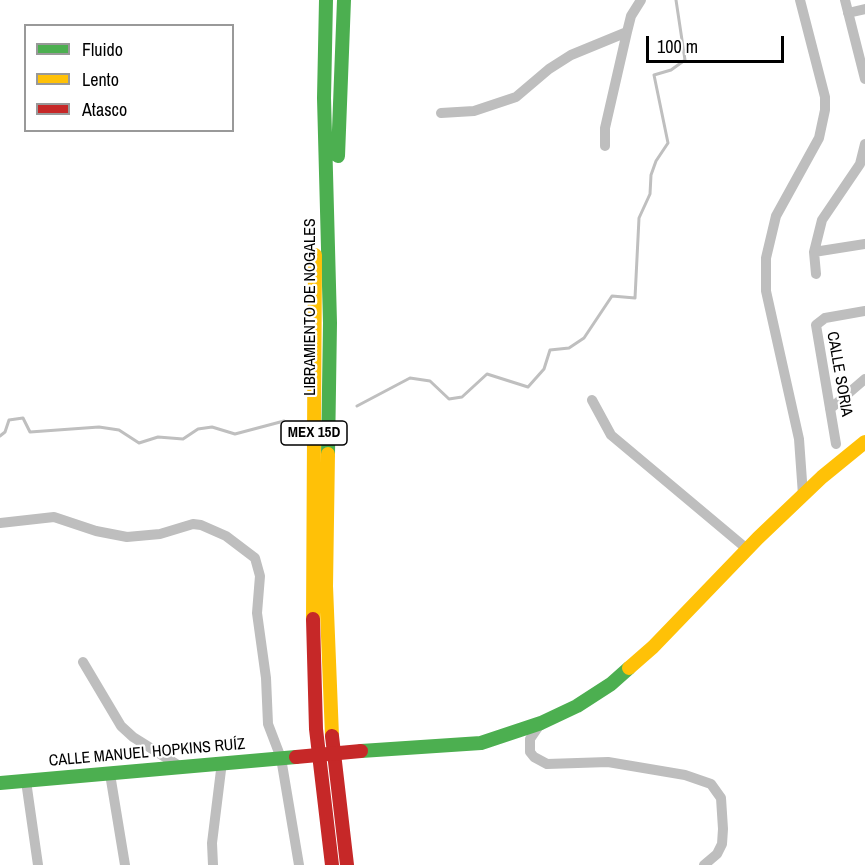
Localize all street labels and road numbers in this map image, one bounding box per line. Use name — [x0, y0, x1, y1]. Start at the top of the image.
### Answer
street label: LIBRAMIENTO DE NOGALES — [301, 218, 321, 396]
street label: CALLE SORIA — [822, 330, 856, 418]
road number: MEX 15D — [281, 421, 347, 445]
street label: CALLE MANUEL HOPKINS RUÍZ — [48, 735, 246, 771]

